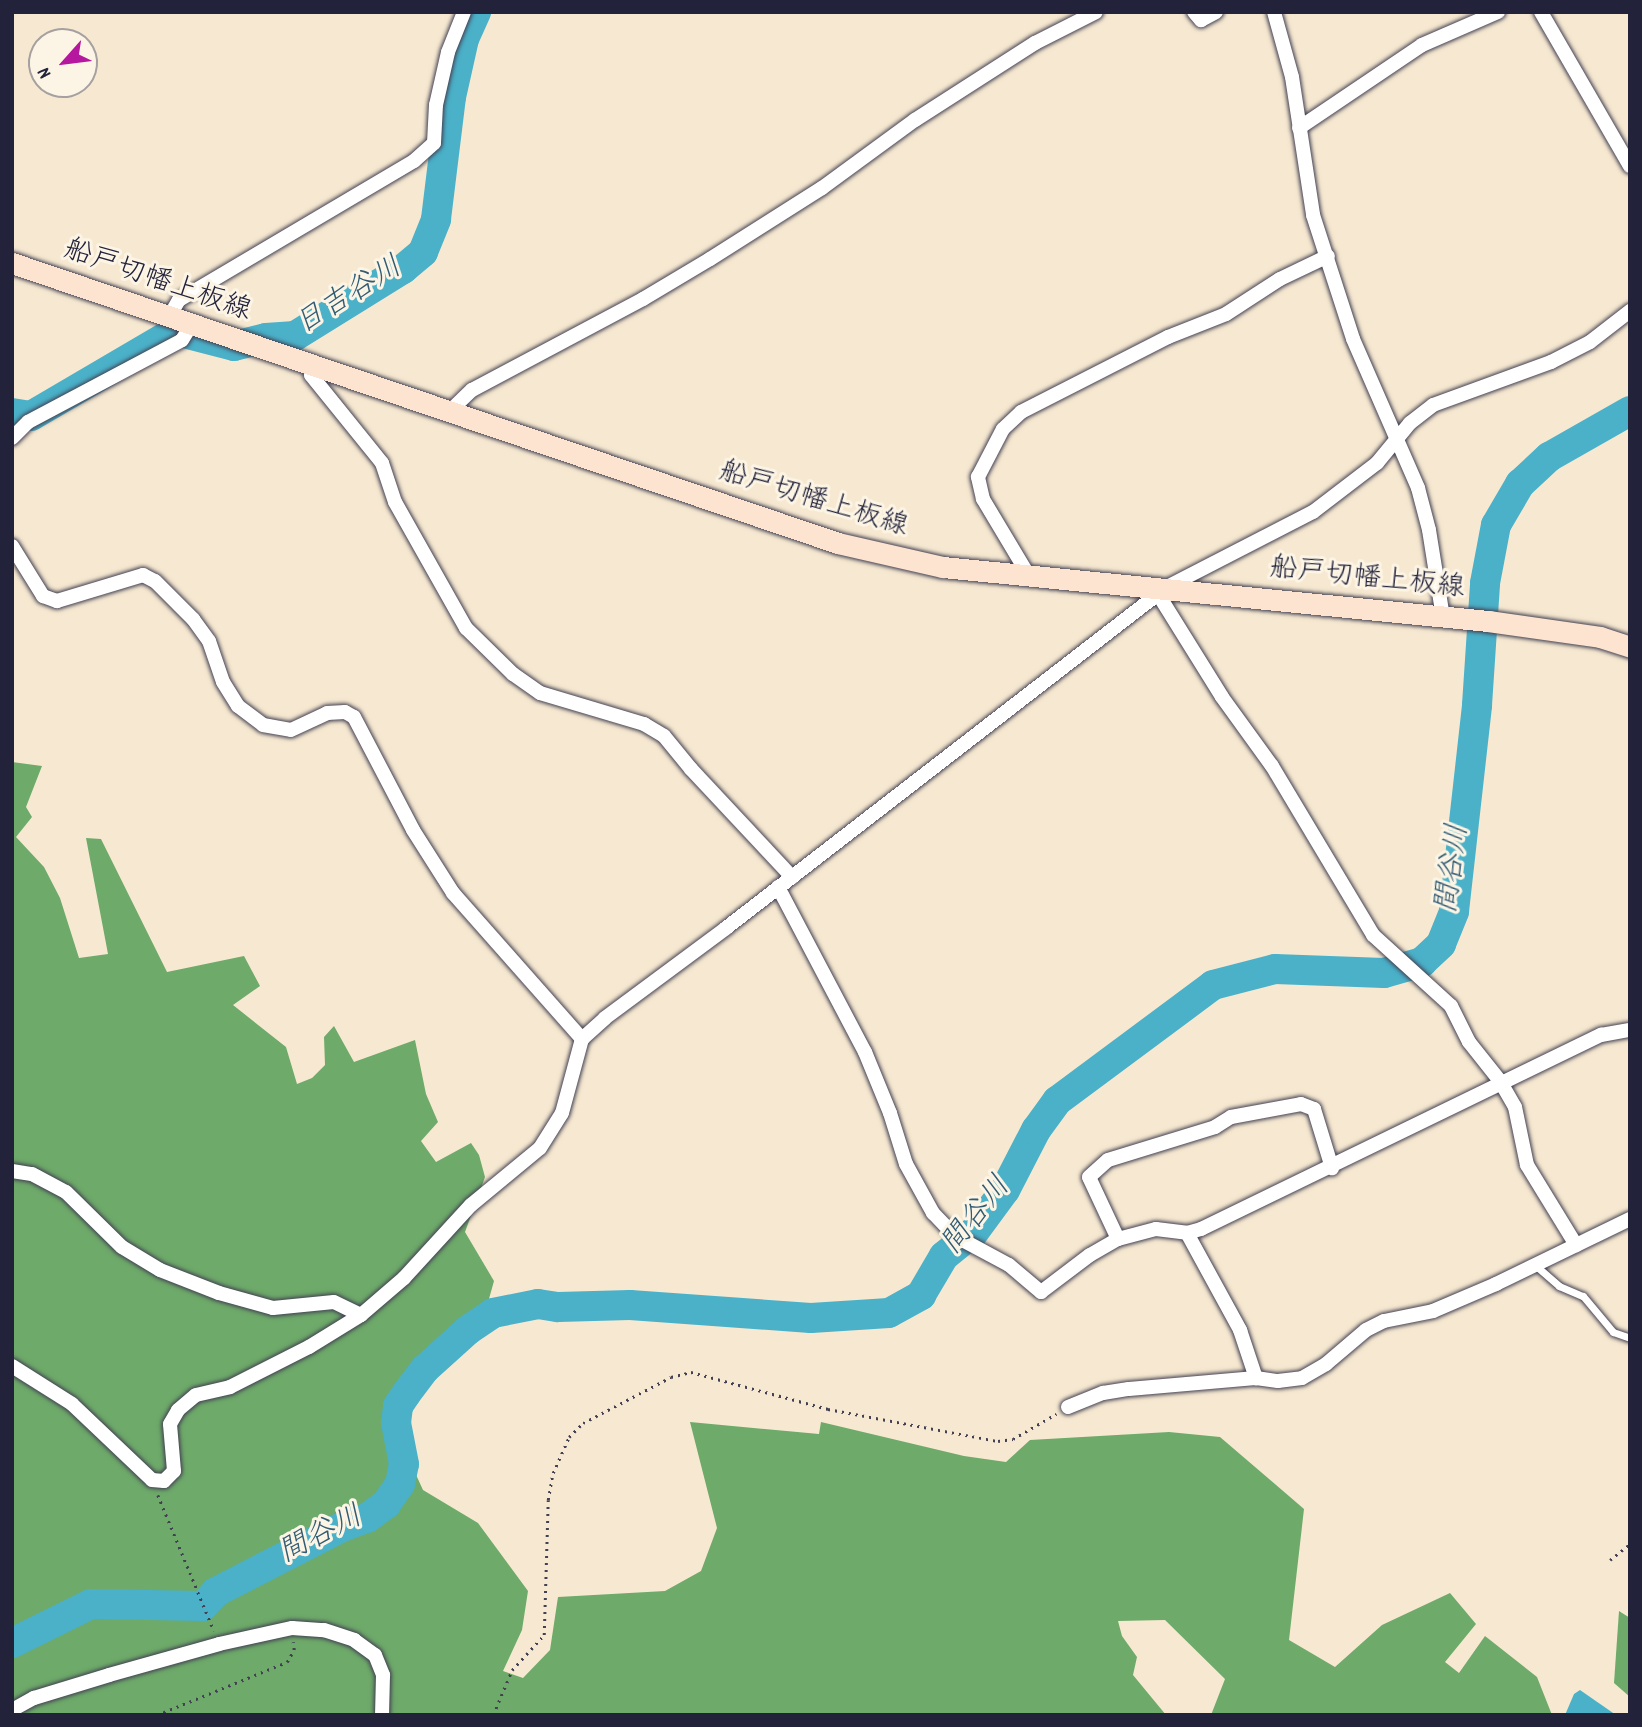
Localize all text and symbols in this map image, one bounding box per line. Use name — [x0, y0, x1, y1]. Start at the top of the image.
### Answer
north arrow — [28, 28, 98, 98]
text: N — [32, 62, 60, 83]
street label: 船戸切幡上板線 — [59, 234, 255, 330]
water label: 日吉谷川 — [290, 251, 410, 345]
street label: 船戸切幡上板線 — [714, 456, 912, 546]
street label: 船戸切幡上板線 — [1268, 553, 1466, 607]
water label: 間谷川 — [1431, 822, 1479, 916]
water label: 間谷川 — [936, 1171, 1020, 1263]
water label: 間谷川 — [274, 1501, 370, 1573]

